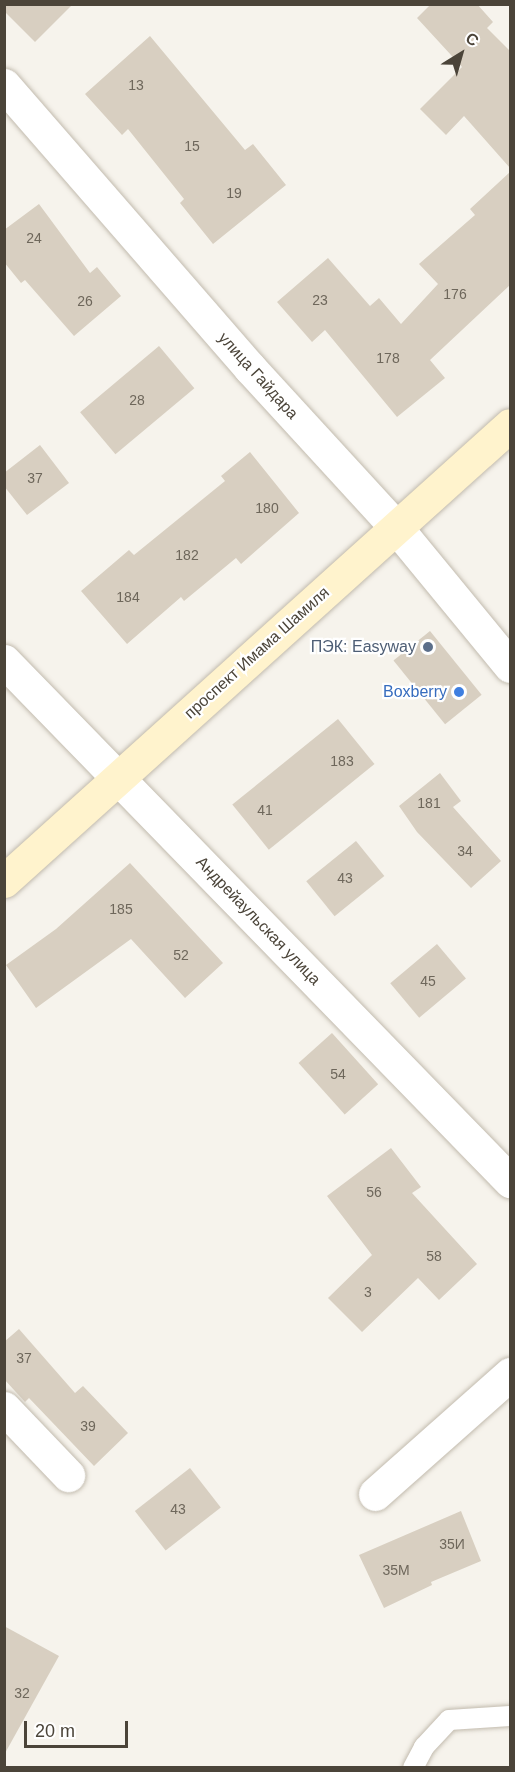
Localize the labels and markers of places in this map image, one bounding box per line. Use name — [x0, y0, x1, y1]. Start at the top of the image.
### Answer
place label: ПЭК: Easyway — [311, 637, 416, 657]
marker: ПЭК: Easyway — [421, 640, 435, 654]
place label: Boxberry — [383, 682, 447, 702]
marker: Boxberry — [452, 685, 466, 699]

